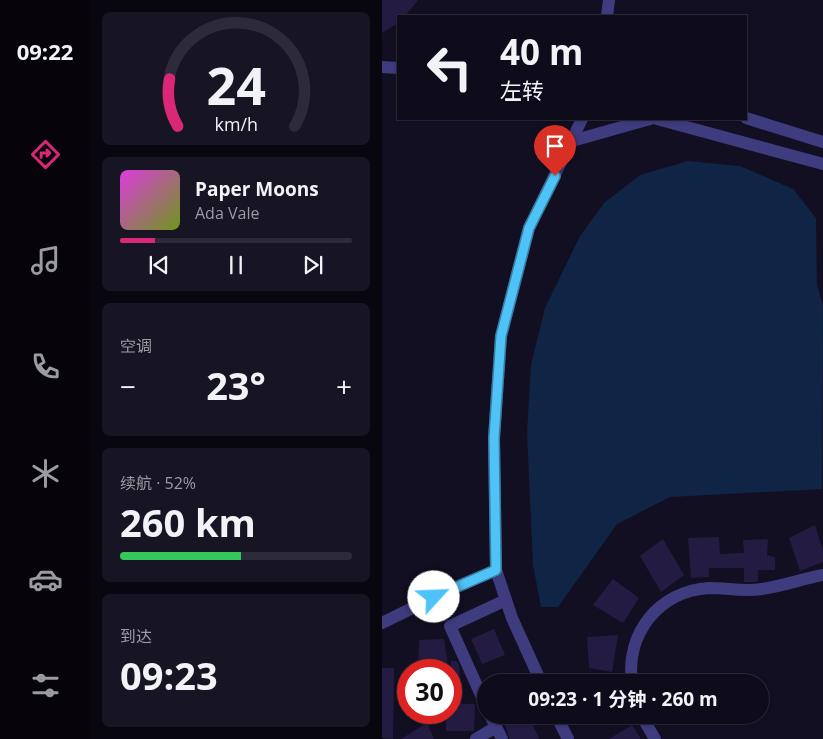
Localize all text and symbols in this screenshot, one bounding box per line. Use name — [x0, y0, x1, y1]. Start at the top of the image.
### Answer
text: 40 m — [500, 28, 583, 75]
icon: left — [417, 35, 482, 100]
text: 09:22 — [17, 36, 73, 66]
text: 24 — [206, 49, 266, 120]
text: 左转 — [500, 75, 544, 105]
text: km/h — [214, 112, 258, 136]
pin — [534, 125, 576, 176]
icon: arrive — [541, 132, 569, 160]
icon: directions — [28, 137, 63, 172]
text: Paper Moons — [195, 176, 319, 202]
text: Ada Vale — [195, 202, 259, 224]
icon: music — [28, 243, 63, 278]
icon: previous — [145, 251, 173, 279]
icon: pause — [222, 251, 250, 279]
icon: next — [299, 251, 327, 279]
text: 空调 — [120, 335, 152, 357]
icon: phone — [28, 349, 63, 384]
text: 23° — [206, 359, 266, 411]
text: − — [120, 367, 136, 405]
text: + — [336, 367, 352, 405]
icon: climate — [28, 456, 63, 491]
text: 续航 · 52% — [120, 472, 196, 494]
text: 260 km — [120, 496, 256, 548]
icon: car — [28, 562, 63, 597]
position arrow — [407, 570, 459, 622]
text: 到达 — [120, 625, 152, 647]
text: 09:23 — [120, 649, 218, 701]
speed limit sign: 30 — [397, 659, 462, 724]
icon: filters — [28, 668, 63, 703]
text: 09:23 · 1 分钟 · 260 m — [528, 686, 718, 712]

